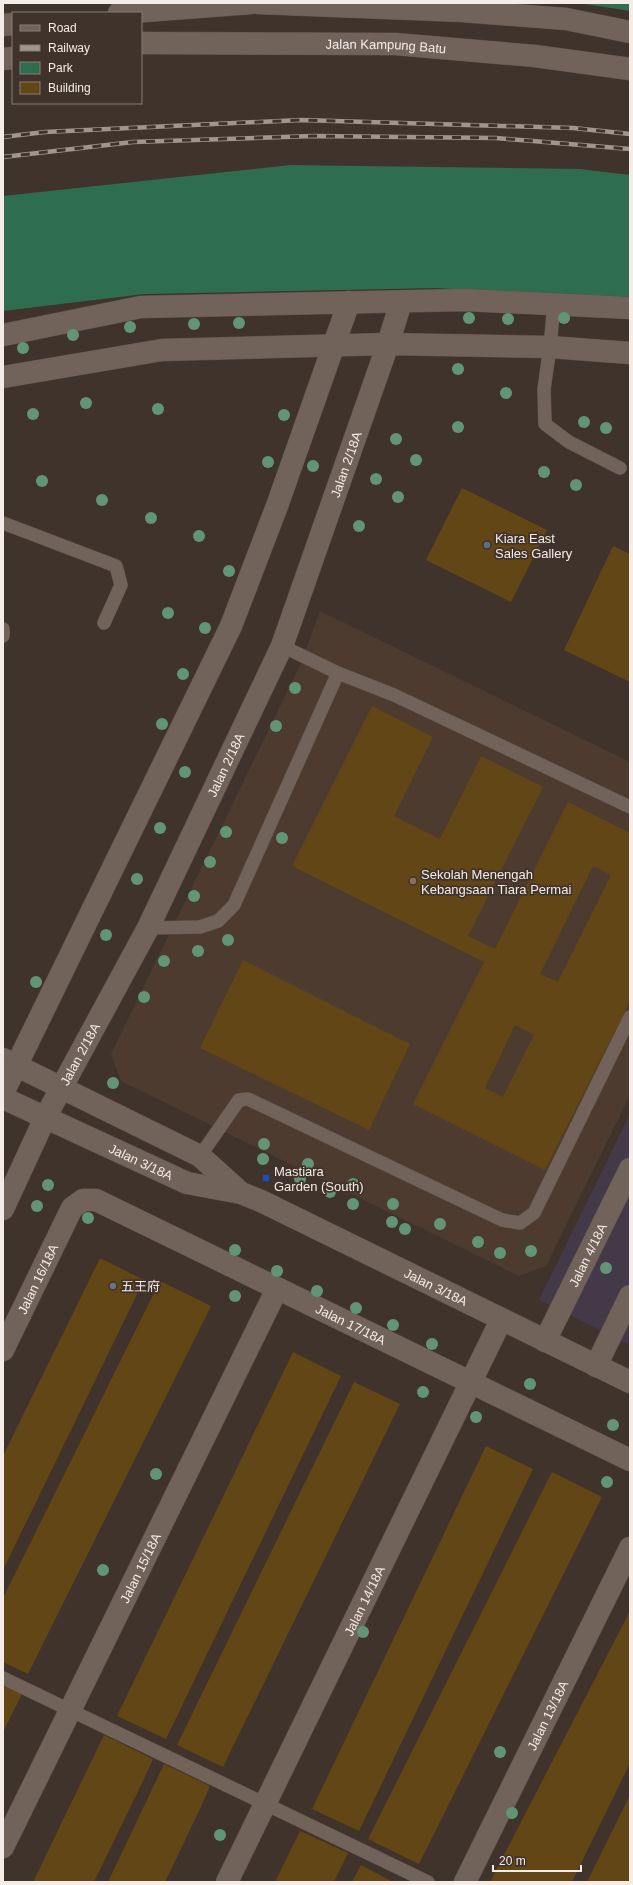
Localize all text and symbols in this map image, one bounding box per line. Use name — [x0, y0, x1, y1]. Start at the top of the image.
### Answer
legend — [12, 12, 142, 104]
text: Road — [48, 21, 77, 35]
street label: Jalan Kampung Batu — [326, 36, 447, 56]
text: Railway — [48, 41, 90, 55]
text: Park — [48, 61, 74, 75]
text: Building — [48, 81, 91, 95]
street label: Jalan 2/18A — [327, 429, 364, 499]
place label: Kiara East Sales Gallery — [495, 531, 573, 561]
marker: Kiara East Sales Gallery — [482, 540, 492, 550]
street label: Jalan 2/18A — [204, 730, 247, 799]
place label: Sekolah Menengah Kebangsaan Tiara Permai — [421, 867, 571, 897]
marker: Sekolah Menengah Kebangsaan Tiara Permai — [408, 876, 418, 886]
street label: Jalan 2/18A — [57, 1020, 103, 1088]
street label: Jalan 3/18A — [107, 1141, 176, 1183]
place label: Mastiara Garden (South) — [274, 1164, 364, 1194]
marker: Mastiara Garden (South) — [261, 1173, 271, 1183]
street label: Jalan 4/18A — [566, 1221, 610, 1289]
street label: Jalan 16/18A — [14, 1241, 61, 1316]
street label: Jalan 3/18A — [402, 1265, 470, 1309]
place label: 五王府 — [121, 1279, 160, 1294]
marker: 五王府 — [108, 1281, 118, 1291]
street label: Jalan 17/18A — [313, 1301, 389, 1348]
street label: Jalan 15/18A — [117, 1530, 164, 1605]
street label: Jalan 14/18A — [341, 1563, 388, 1638]
street label: Jalan 13/18A — [524, 1678, 571, 1753]
scale bar — [493, 1847, 581, 1873]
text: 20 m — [499, 1854, 526, 1868]

